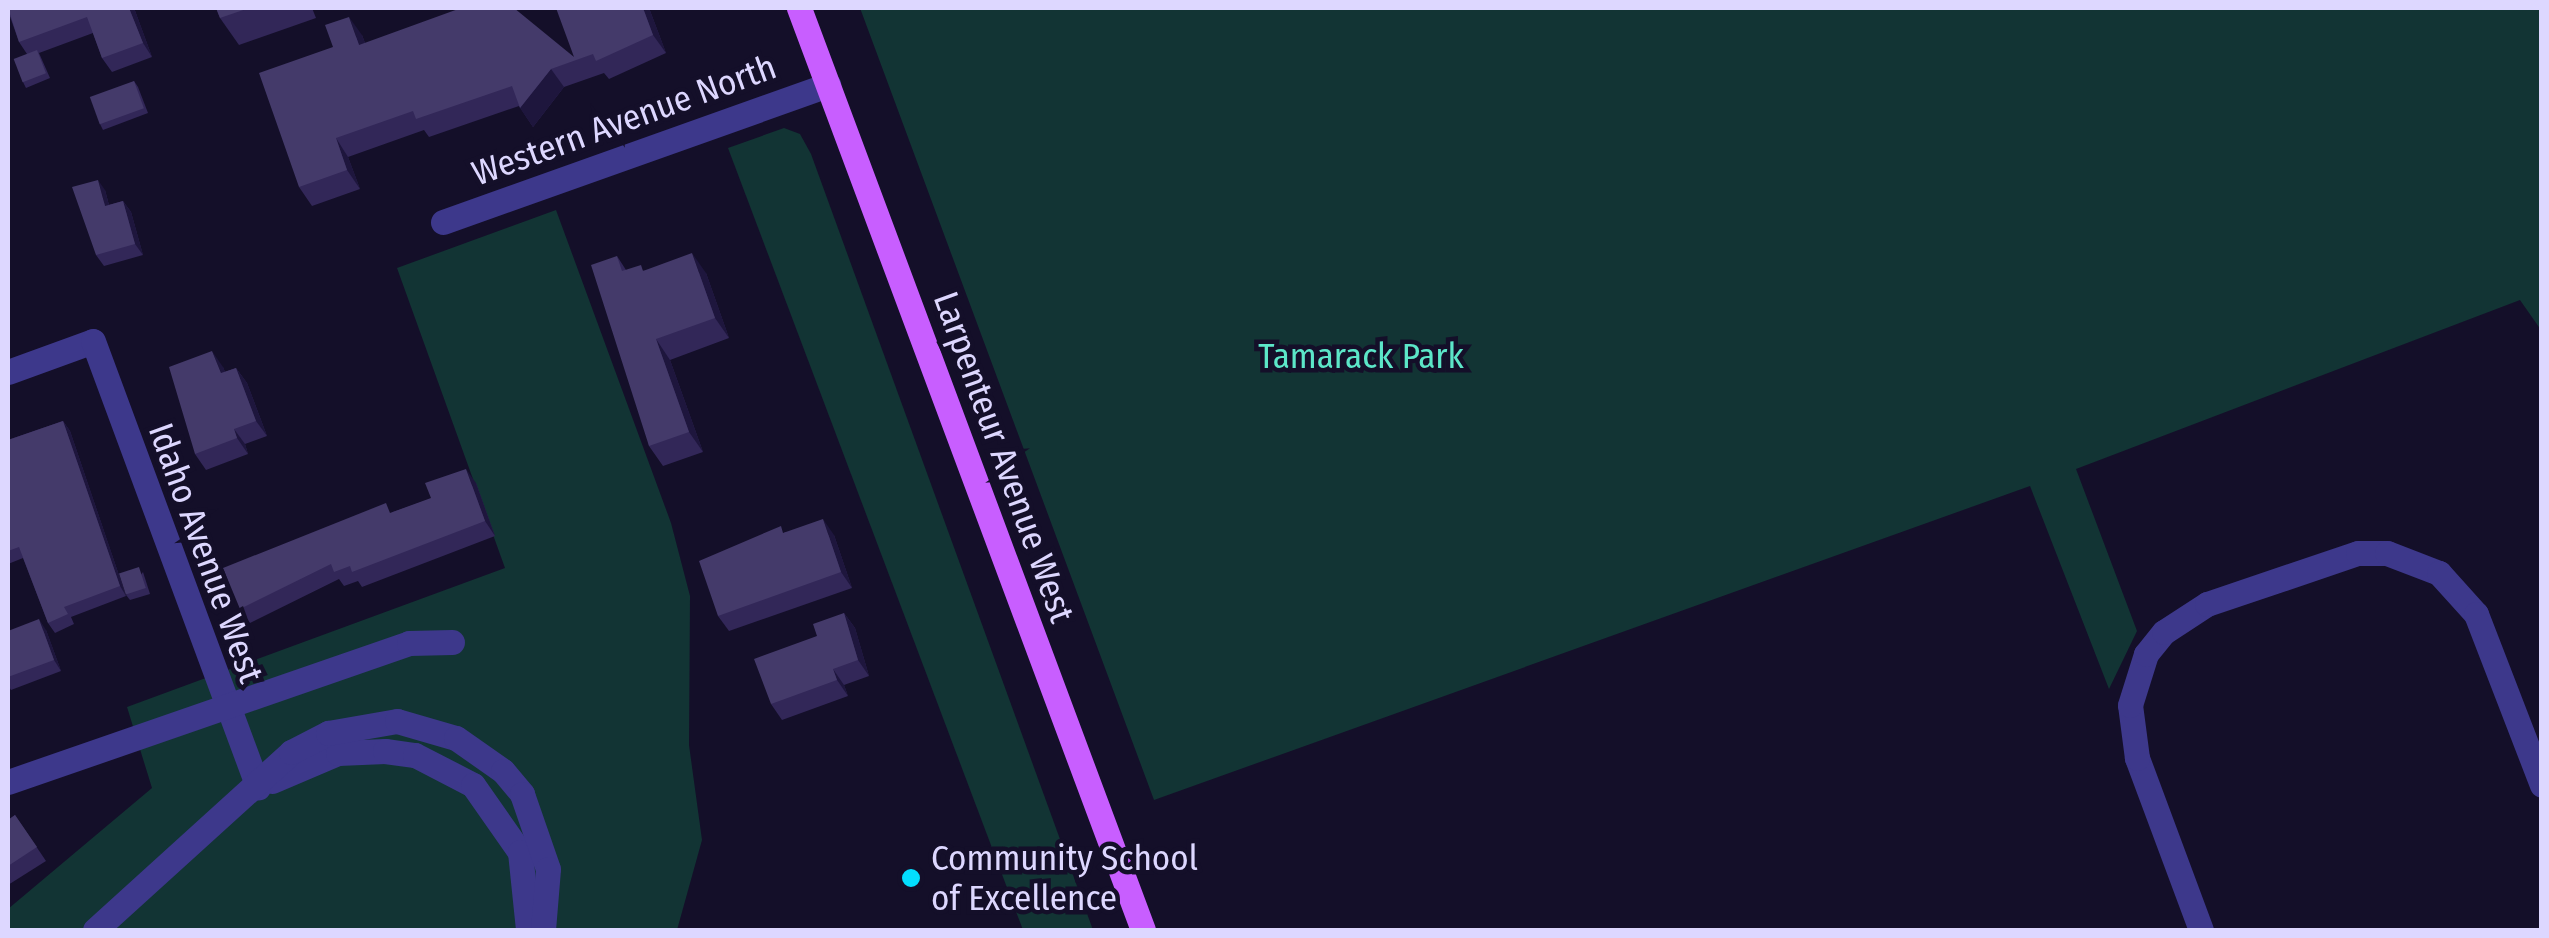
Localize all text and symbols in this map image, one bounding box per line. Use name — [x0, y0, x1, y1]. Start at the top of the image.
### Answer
street label: Western Avenue North — [466, 45, 782, 195]
street label: Larpenteur Avenue West — [925, 286, 1083, 628]
park label: Tamarack Park — [1258, 335, 1464, 377]
street label: Idaho Avenue West — [140, 418, 272, 688]
place label: Community School of Excellence — [931, 837, 1198, 919]
marker: Community School of Excellence — [900, 867, 922, 889]

